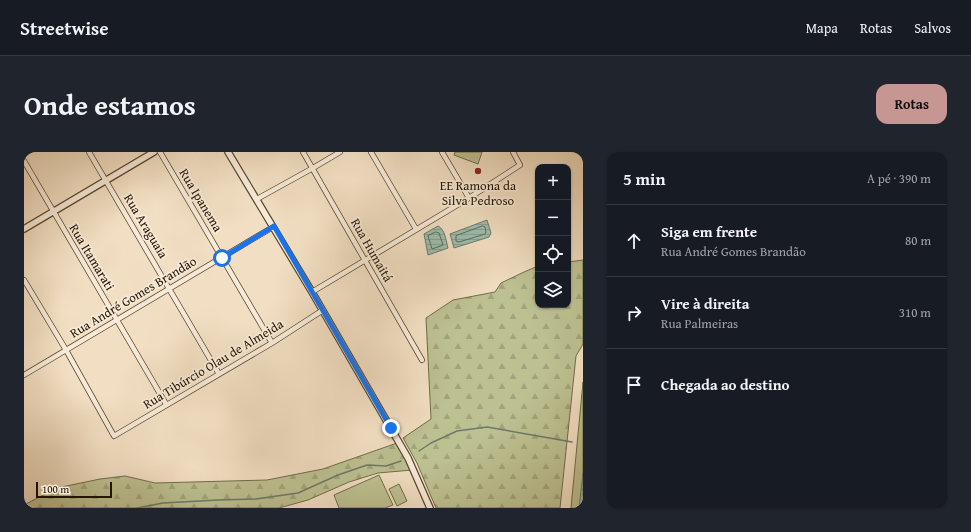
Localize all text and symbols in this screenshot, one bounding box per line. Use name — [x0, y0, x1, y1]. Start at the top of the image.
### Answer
text: Streetwise — [20, 14, 109, 42]
text: Mapa — [806, 18, 838, 38]
text: Rotas — [860, 18, 892, 38]
text: Salvos — [914, 18, 951, 38]
text: Onde estamos — [24, 84, 196, 125]
button: Rotas — [876, 84, 947, 124]
map controls — [535, 164, 571, 308]
button: + — [535, 164, 571, 200]
street label: Rua Ipanema — [175, 165, 228, 236]
marker: EE Ramona da Silva Pedroso — [473, 166, 483, 176]
text: 5 min — [623, 166, 665, 191]
text: A pé · 390 m — [867, 169, 931, 188]
place label: EE Ramona da Silva Pedroso — [440, 176, 517, 210]
street label: Rua Araguaia — [119, 190, 173, 263]
button: − — [535, 200, 571, 236]
street label: Rua Humaitá — [346, 215, 398, 286]
street label: Rua Itamarati — [65, 220, 120, 294]
text: Siga em frente — [661, 221, 757, 242]
icon: ahead — [623, 230, 645, 252]
text: 80 m — [905, 231, 931, 250]
button: locate — [535, 236, 571, 272]
text: Rua André Gomes Brandão — [661, 242, 806, 261]
route start — [213, 249, 231, 267]
street label: Rua André Gomes Brandão — [66, 251, 200, 342]
button: layers — [535, 272, 571, 308]
text: Vire à direita — [661, 293, 749, 314]
icon: right — [623, 302, 645, 324]
text: 310 m — [899, 303, 931, 322]
street label: Rua Tibúrcio Olau de Almeida — [139, 314, 288, 414]
text: Rua Palmeiras — [661, 314, 738, 333]
icon: arrive — [623, 374, 645, 396]
text: Chegada ao destino — [661, 374, 789, 395]
route end — [382, 419, 400, 437]
scale bar — [36, 480, 112, 499]
text: 100 m — [42, 481, 69, 497]

